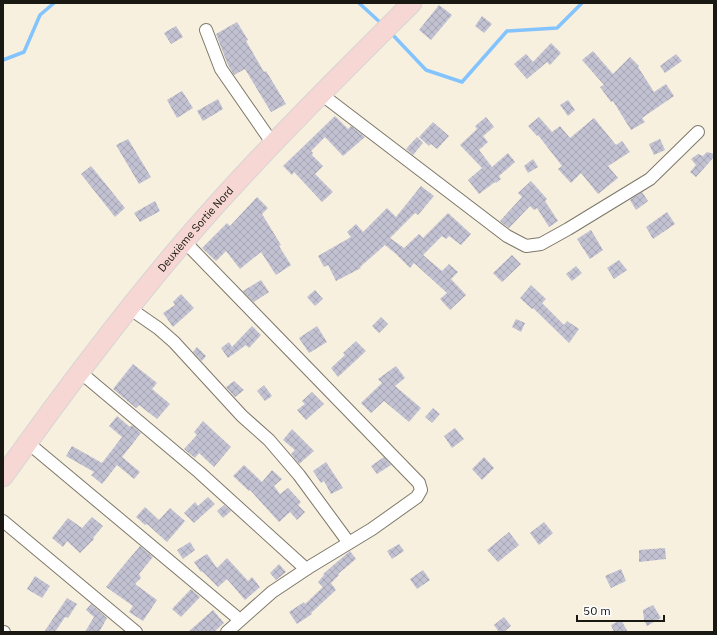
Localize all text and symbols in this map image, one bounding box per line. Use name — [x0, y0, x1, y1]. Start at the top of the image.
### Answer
street label: Deuxième Sortie Nord — [155, 184, 236, 275]
scale bar — [577, 597, 664, 623]
text: 50 m — [583, 603, 611, 618]

